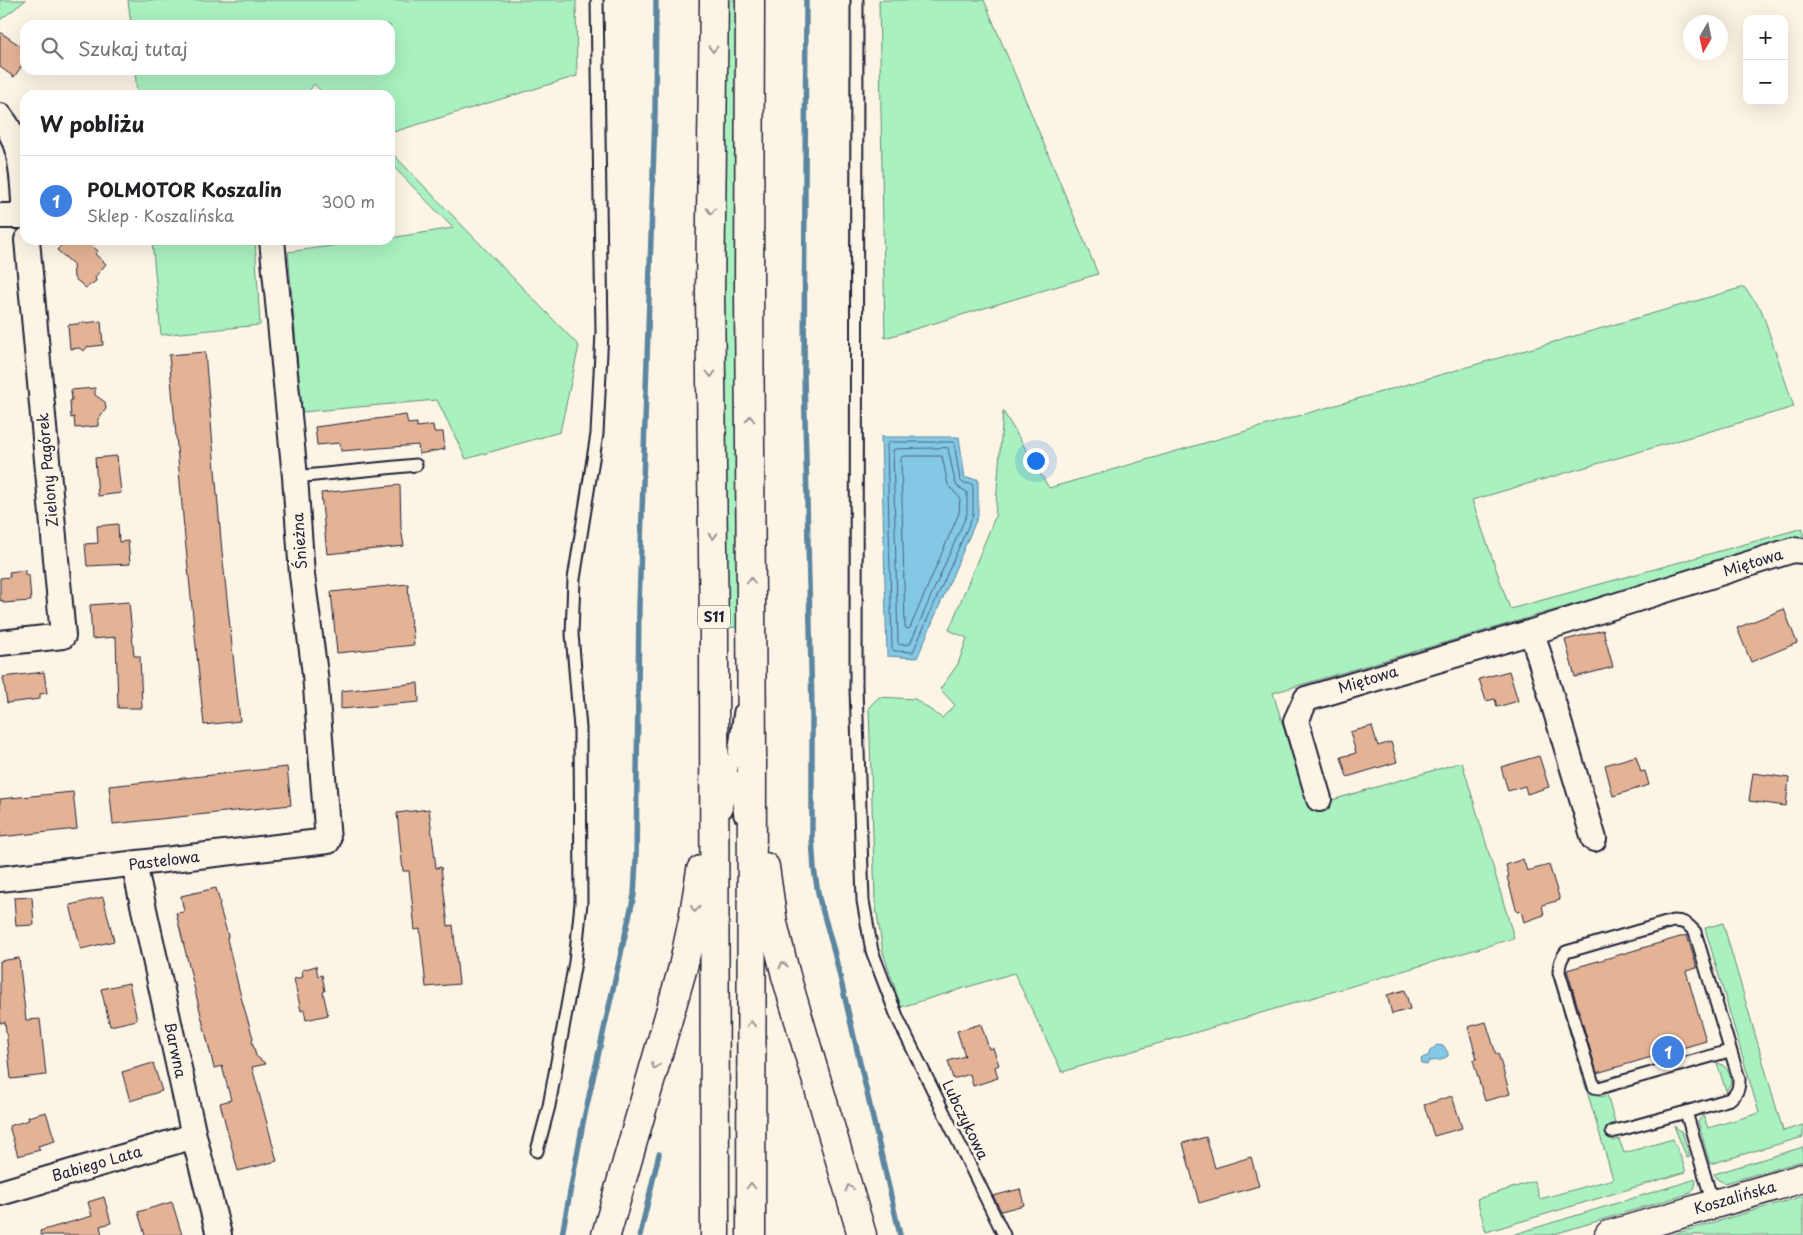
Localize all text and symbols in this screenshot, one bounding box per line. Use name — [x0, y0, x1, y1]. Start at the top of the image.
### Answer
north arrow — [1683, 15, 1728, 60]
map controls — [1743, 15, 1788, 105]
button: + — [1743, 15, 1788, 60]
search box — [20, 20, 395, 75]
icon: search — [38, 34, 66, 62]
text: Szukaj tutaj — [78, 34, 188, 62]
one-way arrow — [708, 45, 718, 53]
button: − — [1743, 60, 1788, 105]
text: W pobliżu — [40, 107, 145, 139]
text: POLMOTOR Koszalin — [87, 175, 282, 203]
text: 1 — [52, 189, 60, 213]
text: 300 m — [321, 189, 375, 213]
text: Sklep · Koszalińska — [87, 203, 234, 227]
one-way arrow — [706, 208, 716, 215]
one-way arrow — [706, 370, 716, 378]
street label: Zielony Pagórek — [30, 412, 63, 528]
one-way arrow — [745, 415, 755, 422]
your location — [1023, 448, 1049, 474]
street label: Śnieżna — [285, 511, 312, 570]
one-way arrow — [708, 532, 718, 540]
street label: Miętowa — [1720, 541, 1786, 582]
one-way arrow — [746, 577, 756, 585]
road number: S11 — [698, 606, 730, 628]
street label: Miętowa — [1335, 658, 1401, 699]
street label: Pastelowa — [127, 844, 201, 875]
one-way arrow — [690, 906, 701, 914]
one-way arrow — [778, 961, 789, 970]
street label: Barwna — [159, 1019, 194, 1081]
one-way arrow — [746, 1020, 756, 1028]
pin: 1 — [1652, 1033, 1684, 1071]
one-way arrow — [650, 1062, 660, 1070]
street label: Lubczykowa — [937, 1076, 996, 1164]
street label: Babiego Lata — [49, 1139, 145, 1186]
street label: Koszalińska — [1691, 1174, 1779, 1219]
one-way arrow — [746, 1182, 756, 1190]
one-way arrow — [844, 1185, 854, 1193]

